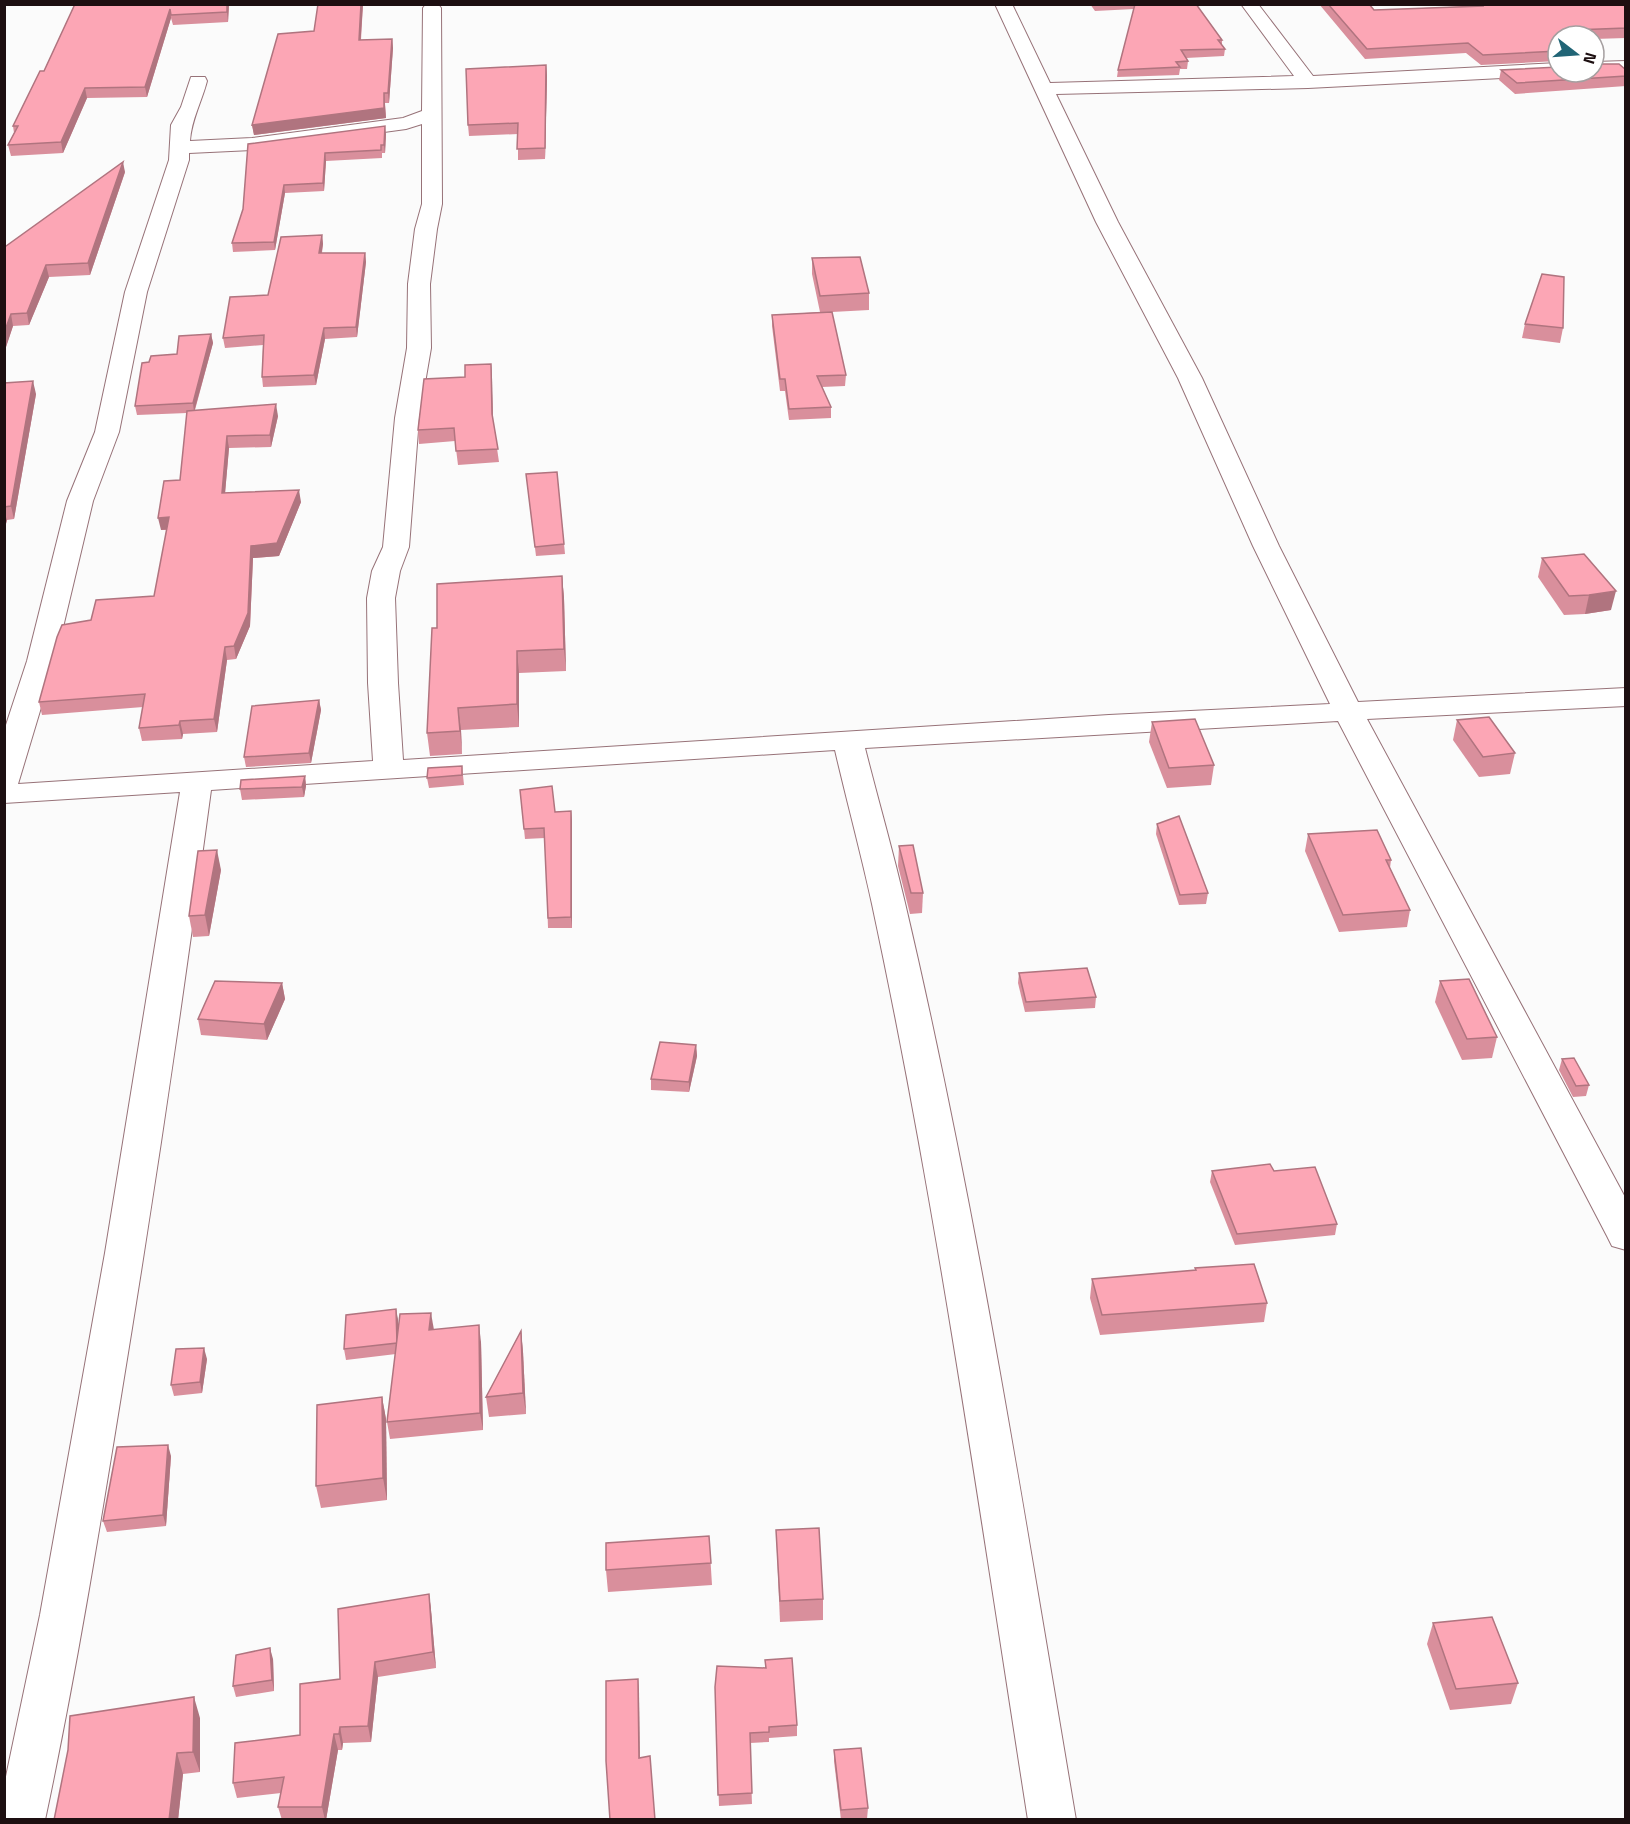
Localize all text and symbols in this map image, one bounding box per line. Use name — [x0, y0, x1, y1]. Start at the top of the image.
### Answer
north arrow — [1546, 24, 1606, 84]
text: N — [1577, 50, 1603, 67]

